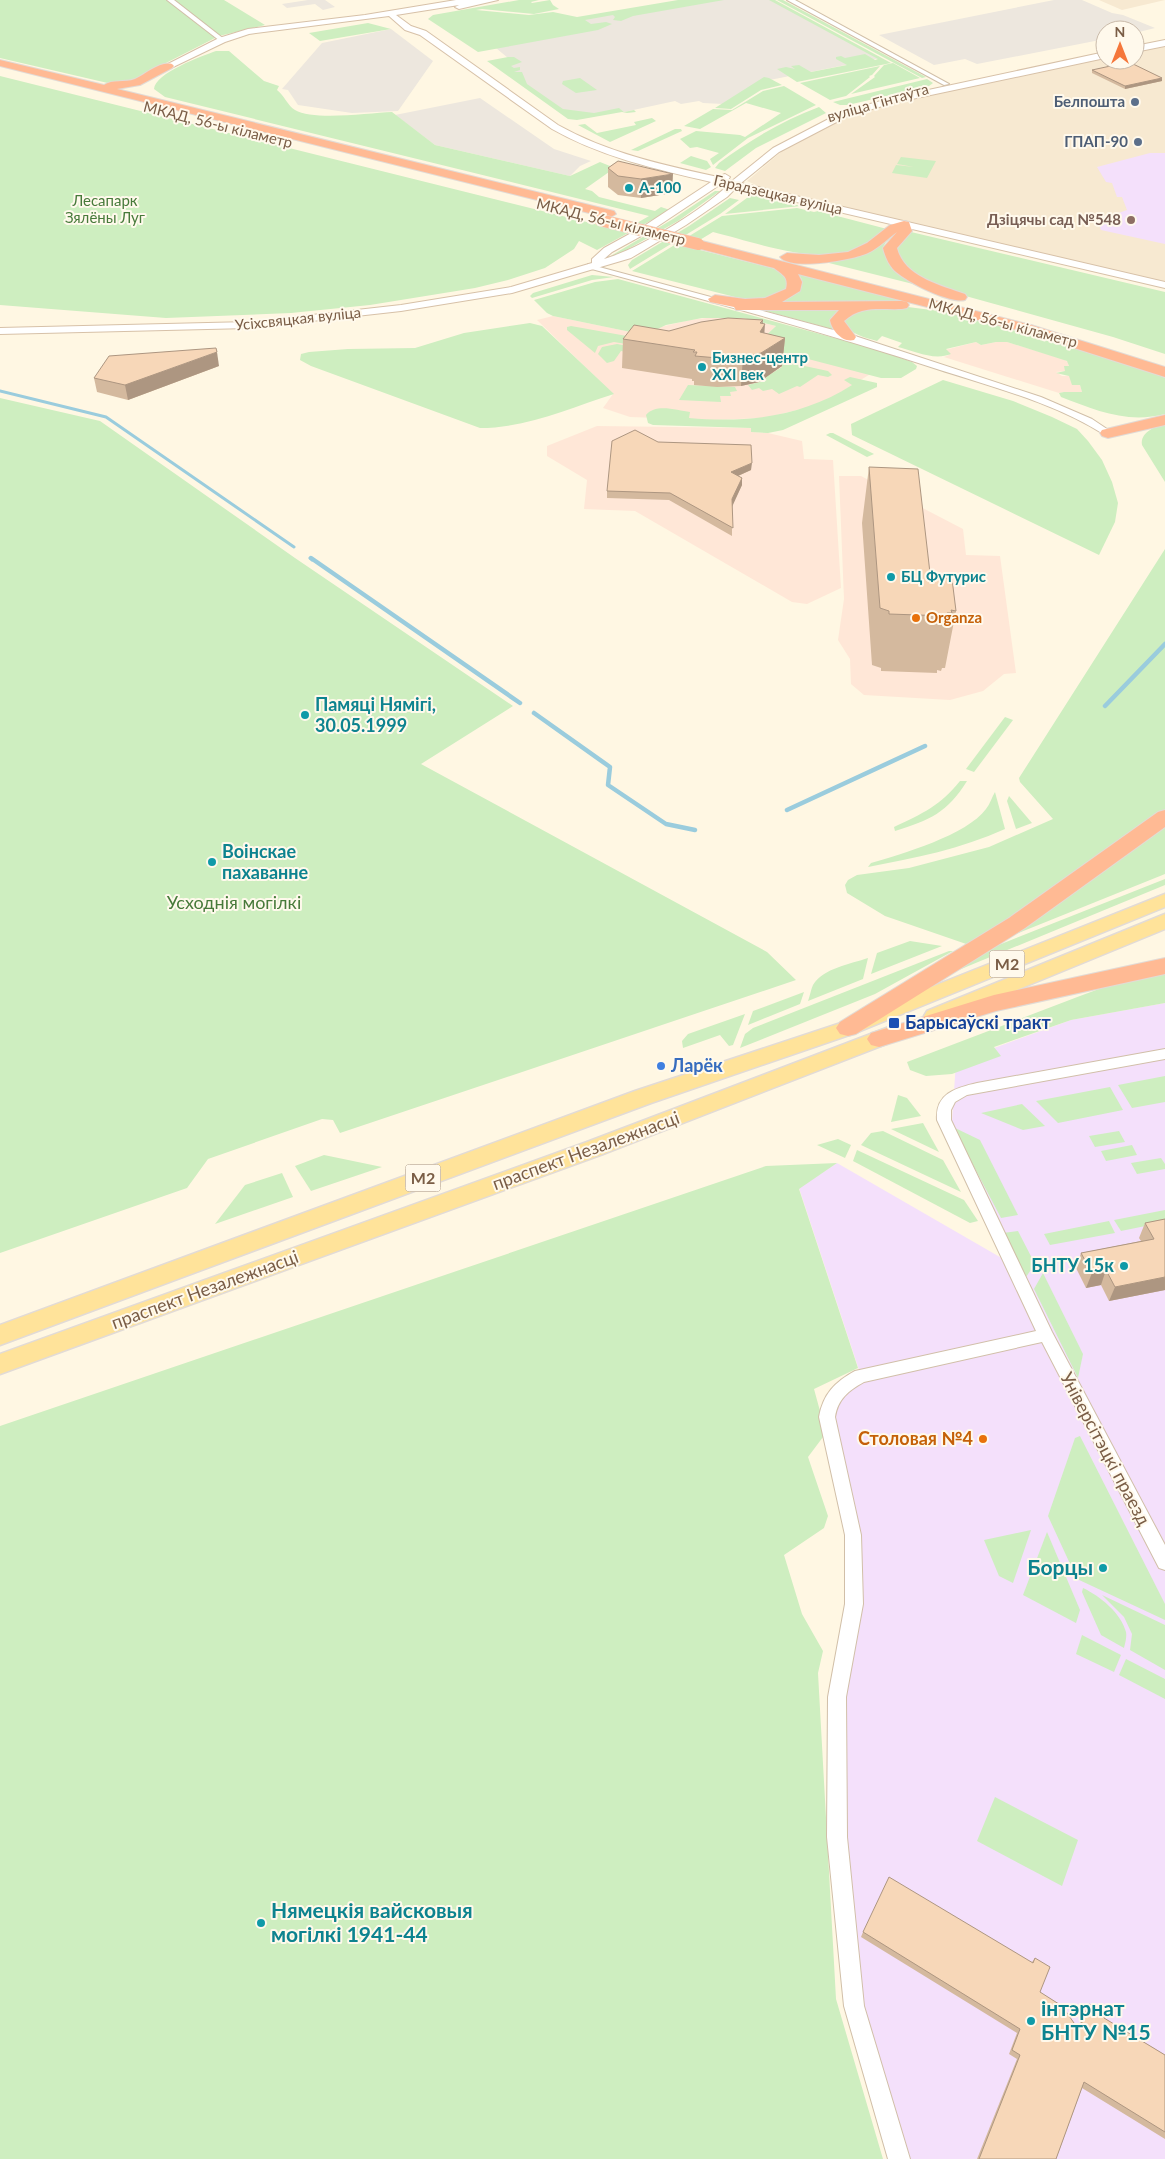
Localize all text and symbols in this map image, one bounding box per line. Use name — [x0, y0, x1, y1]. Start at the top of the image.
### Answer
north arrow — [1095, 20, 1145, 70]
text: N — [1115, 23, 1125, 40]
street label: вуліца Гінтаўта — [825, 79, 930, 125]
place label: Белпошта — [1054, 92, 1125, 110]
marker: Белпошта — [1129, 96, 1141, 108]
street label: МКАД, 56-ы кіламетр — [142, 97, 295, 151]
place label: ГПАП-90 — [1064, 132, 1128, 150]
marker: ГПАП-90 — [1132, 136, 1144, 148]
street label: Гарадзецкая вуліца — [712, 170, 844, 218]
place label: A-100 — [638, 178, 681, 196]
marker: A-100 — [623, 182, 635, 194]
park label: Лесапарк Зялёны Луг — [65, 191, 145, 226]
street label: МКАД, 56-ы кіламетр — [535, 194, 688, 248]
place label: Дзіцячы сад №548 — [987, 210, 1121, 228]
marker: Дзіцячы сад №548 — [1125, 214, 1137, 226]
street label: МКАД, 56-ы кіламетр — [927, 294, 1079, 351]
street label: Усіхсвяцкая вуліца — [234, 302, 362, 334]
place label: Бизнес-центр XXI век — [712, 348, 808, 383]
marker: Бизнес-центр XXI век — [696, 361, 708, 373]
place label: БЦ Футурис — [901, 567, 986, 585]
marker: БЦ Футурис — [885, 571, 897, 583]
place label: Organza — [926, 608, 982, 626]
marker: Organza — [910, 612, 922, 624]
place label: Памяці Нямігі, 30.05.1999 — [315, 693, 436, 736]
marker: Памяці Нямігі, 30.05.1999 — [299, 709, 311, 721]
place label: Воінскае пахаванне — [222, 840, 309, 883]
marker: Воінскае пахаванне — [206, 856, 218, 868]
park label: Усходнія могілкі — [167, 891, 301, 913]
road number: М2 — [990, 951, 1024, 978]
place label: Барысаўскі тракт — [905, 1011, 1052, 1033]
marker: Барысаўскі тракт — [887, 1016, 901, 1030]
place label: Ларёк — [670, 1054, 723, 1076]
marker: Ларёк — [655, 1060, 667, 1072]
street label: праспект Незалежнасці — [489, 1106, 682, 1194]
road number: М2 — [406, 1164, 440, 1192]
street label: праспект Незалежнасці — [108, 1245, 301, 1333]
place label: БНТУ 15к — [1031, 1254, 1114, 1276]
marker: БНТУ 15к — [1118, 1260, 1130, 1272]
street label: Універсітэцкі праезд — [1056, 1368, 1156, 1529]
place label: Столовая №4 — [858, 1427, 973, 1449]
marker: Столовая №4 — [977, 1433, 989, 1445]
place label: Борцы — [1027, 1554, 1093, 1579]
marker: Борцы — [1097, 1562, 1109, 1574]
place label: Нямецкія вайсковыя могілкі 1941-44 — [271, 1897, 473, 1946]
marker: Нямецкія вайсковыя могілкі 1941-44 — [255, 1917, 267, 1929]
place label: інтэрнат БНТУ №15 — [1041, 1995, 1151, 2044]
marker: інтэрнат БНТУ №15 — [1025, 2015, 1037, 2027]

